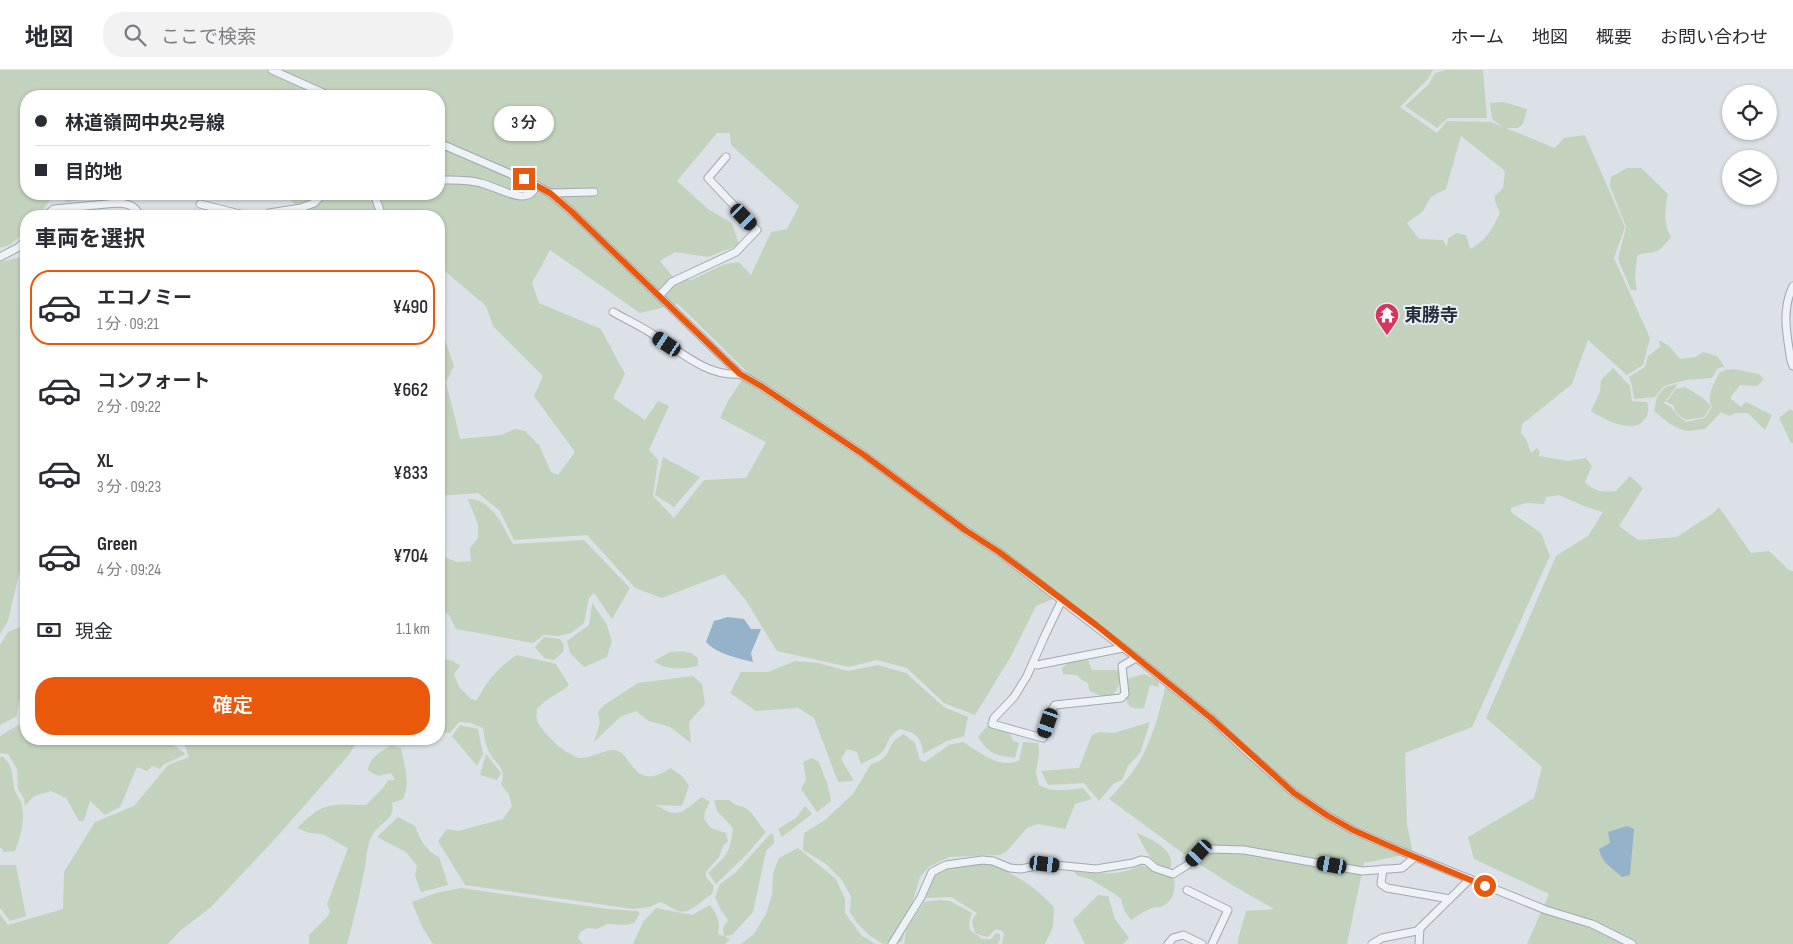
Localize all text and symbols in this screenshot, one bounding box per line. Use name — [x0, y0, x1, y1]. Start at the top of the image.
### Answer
search box — [103, 12, 453, 57]
icon: search — [121, 21, 149, 49]
text: 地図 — [25, 23, 73, 52]
text: ここで検索 — [161, 26, 256, 49]
text: ホーム — [1451, 27, 1504, 48]
text: 地図 — [1532, 27, 1568, 48]
text: 概要 — [1596, 27, 1632, 48]
text: お問い合わせ — [1660, 27, 1768, 48]
map controls — [1722, 85, 1777, 205]
button: locate — [1722, 85, 1777, 140]
callout: 3 分 — [494, 106, 554, 142]
text: 林道嶺岡中央2号線 — [65, 112, 225, 135]
text: 3 分 — [511, 114, 537, 133]
button: layers — [1722, 150, 1777, 205]
text: 目的地 — [65, 161, 122, 184]
route end — [513, 168, 535, 190]
car — [728, 201, 759, 233]
text: 車両を選択 — [35, 226, 145, 253]
icon: car — [37, 285, 82, 330]
text: エコノミー — [97, 287, 192, 310]
text: ¥490 — [393, 296, 428, 319]
temple icon: 東勝寺 — [1374, 302, 1400, 336]
place label: 東勝寺 — [1404, 305, 1458, 326]
text: 1 分 · 09:21 — [97, 315, 159, 334]
car — [650, 329, 683, 359]
icon: car — [37, 368, 82, 413]
text: コンフォート — [97, 370, 210, 393]
text: ¥662 — [393, 379, 428, 402]
text: 2 分 · 09:22 — [97, 398, 161, 417]
text: XL — [97, 450, 113, 473]
icon: car — [37, 451, 82, 496]
text: ¥833 — [393, 462, 428, 485]
text: 3 分 · 09:23 — [97, 478, 161, 497]
text: Green — [97, 533, 137, 556]
icon: car — [37, 534, 82, 579]
text: ¥704 — [393, 545, 428, 568]
text: 4 分 · 09:24 — [97, 561, 161, 580]
icon: cash — [35, 616, 63, 644]
text: 1.1 km — [396, 620, 430, 639]
text: 現金 — [75, 621, 113, 644]
button: 確定 — [35, 677, 430, 735]
car — [1036, 706, 1059, 740]
car — [1183, 837, 1214, 869]
car — [1029, 855, 1060, 873]
car — [1315, 855, 1348, 875]
route start — [1474, 875, 1496, 897]

